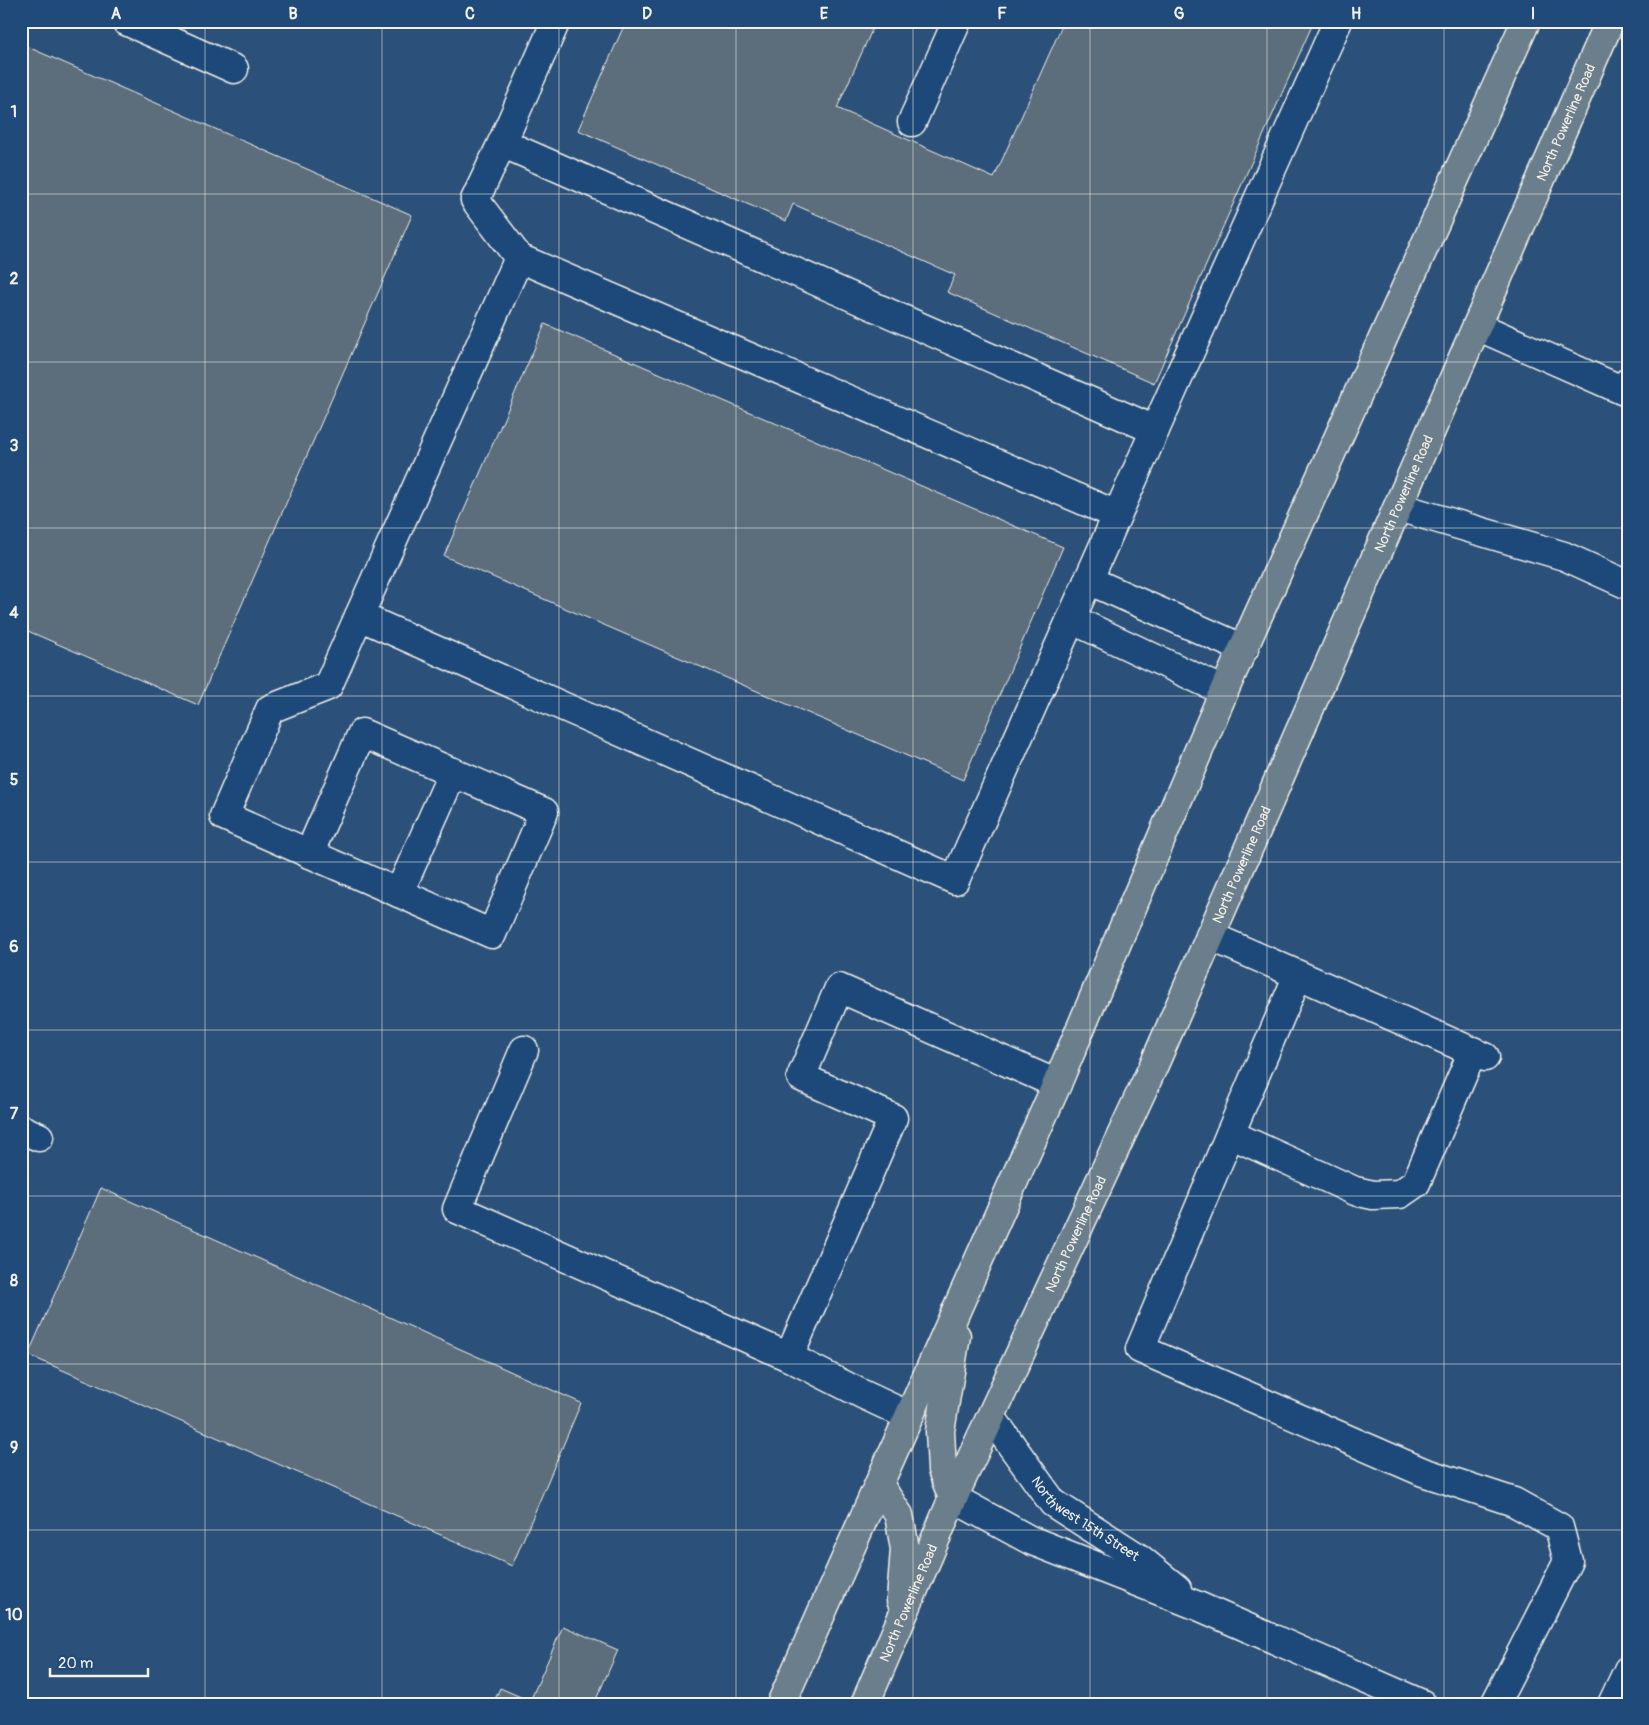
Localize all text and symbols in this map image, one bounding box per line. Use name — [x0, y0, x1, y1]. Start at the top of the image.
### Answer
text: A — [111, 4, 122, 24]
text: B — [288, 4, 298, 24]
text: C — [465, 4, 475, 24]
text: D — [642, 4, 652, 24]
text: E — [820, 4, 829, 24]
text: F — [997, 4, 1007, 24]
text: G — [1174, 4, 1185, 24]
text: H — [1351, 4, 1361, 24]
text: I — [1531, 4, 1535, 24]
street label: North Powerline Road — [1533, 61, 1599, 184]
text: 1 — [11, 102, 17, 122]
text: 2 — [10, 269, 19, 289]
street label: North Powerline Road — [1371, 432, 1437, 555]
text: 3 — [10, 436, 19, 456]
text: 4 — [9, 603, 19, 623]
text: 5 — [10, 770, 19, 790]
street label: North Powerline Road — [1209, 803, 1275, 926]
text: 6 — [9, 937, 19, 957]
text: 7 — [10, 1104, 19, 1124]
street label: North Powerline Road — [1042, 1173, 1110, 1295]
text: 8 — [10, 1271, 18, 1291]
text: 9 — [10, 1438, 18, 1458]
street label: Northwest 15th Street — [1028, 1473, 1143, 1565]
street label: North Powerline Road — [876, 1541, 941, 1664]
text: 10 — [5, 1605, 23, 1625]
scale bar — [50, 1645, 148, 1677]
text: 20 m — [58, 1654, 93, 1673]

